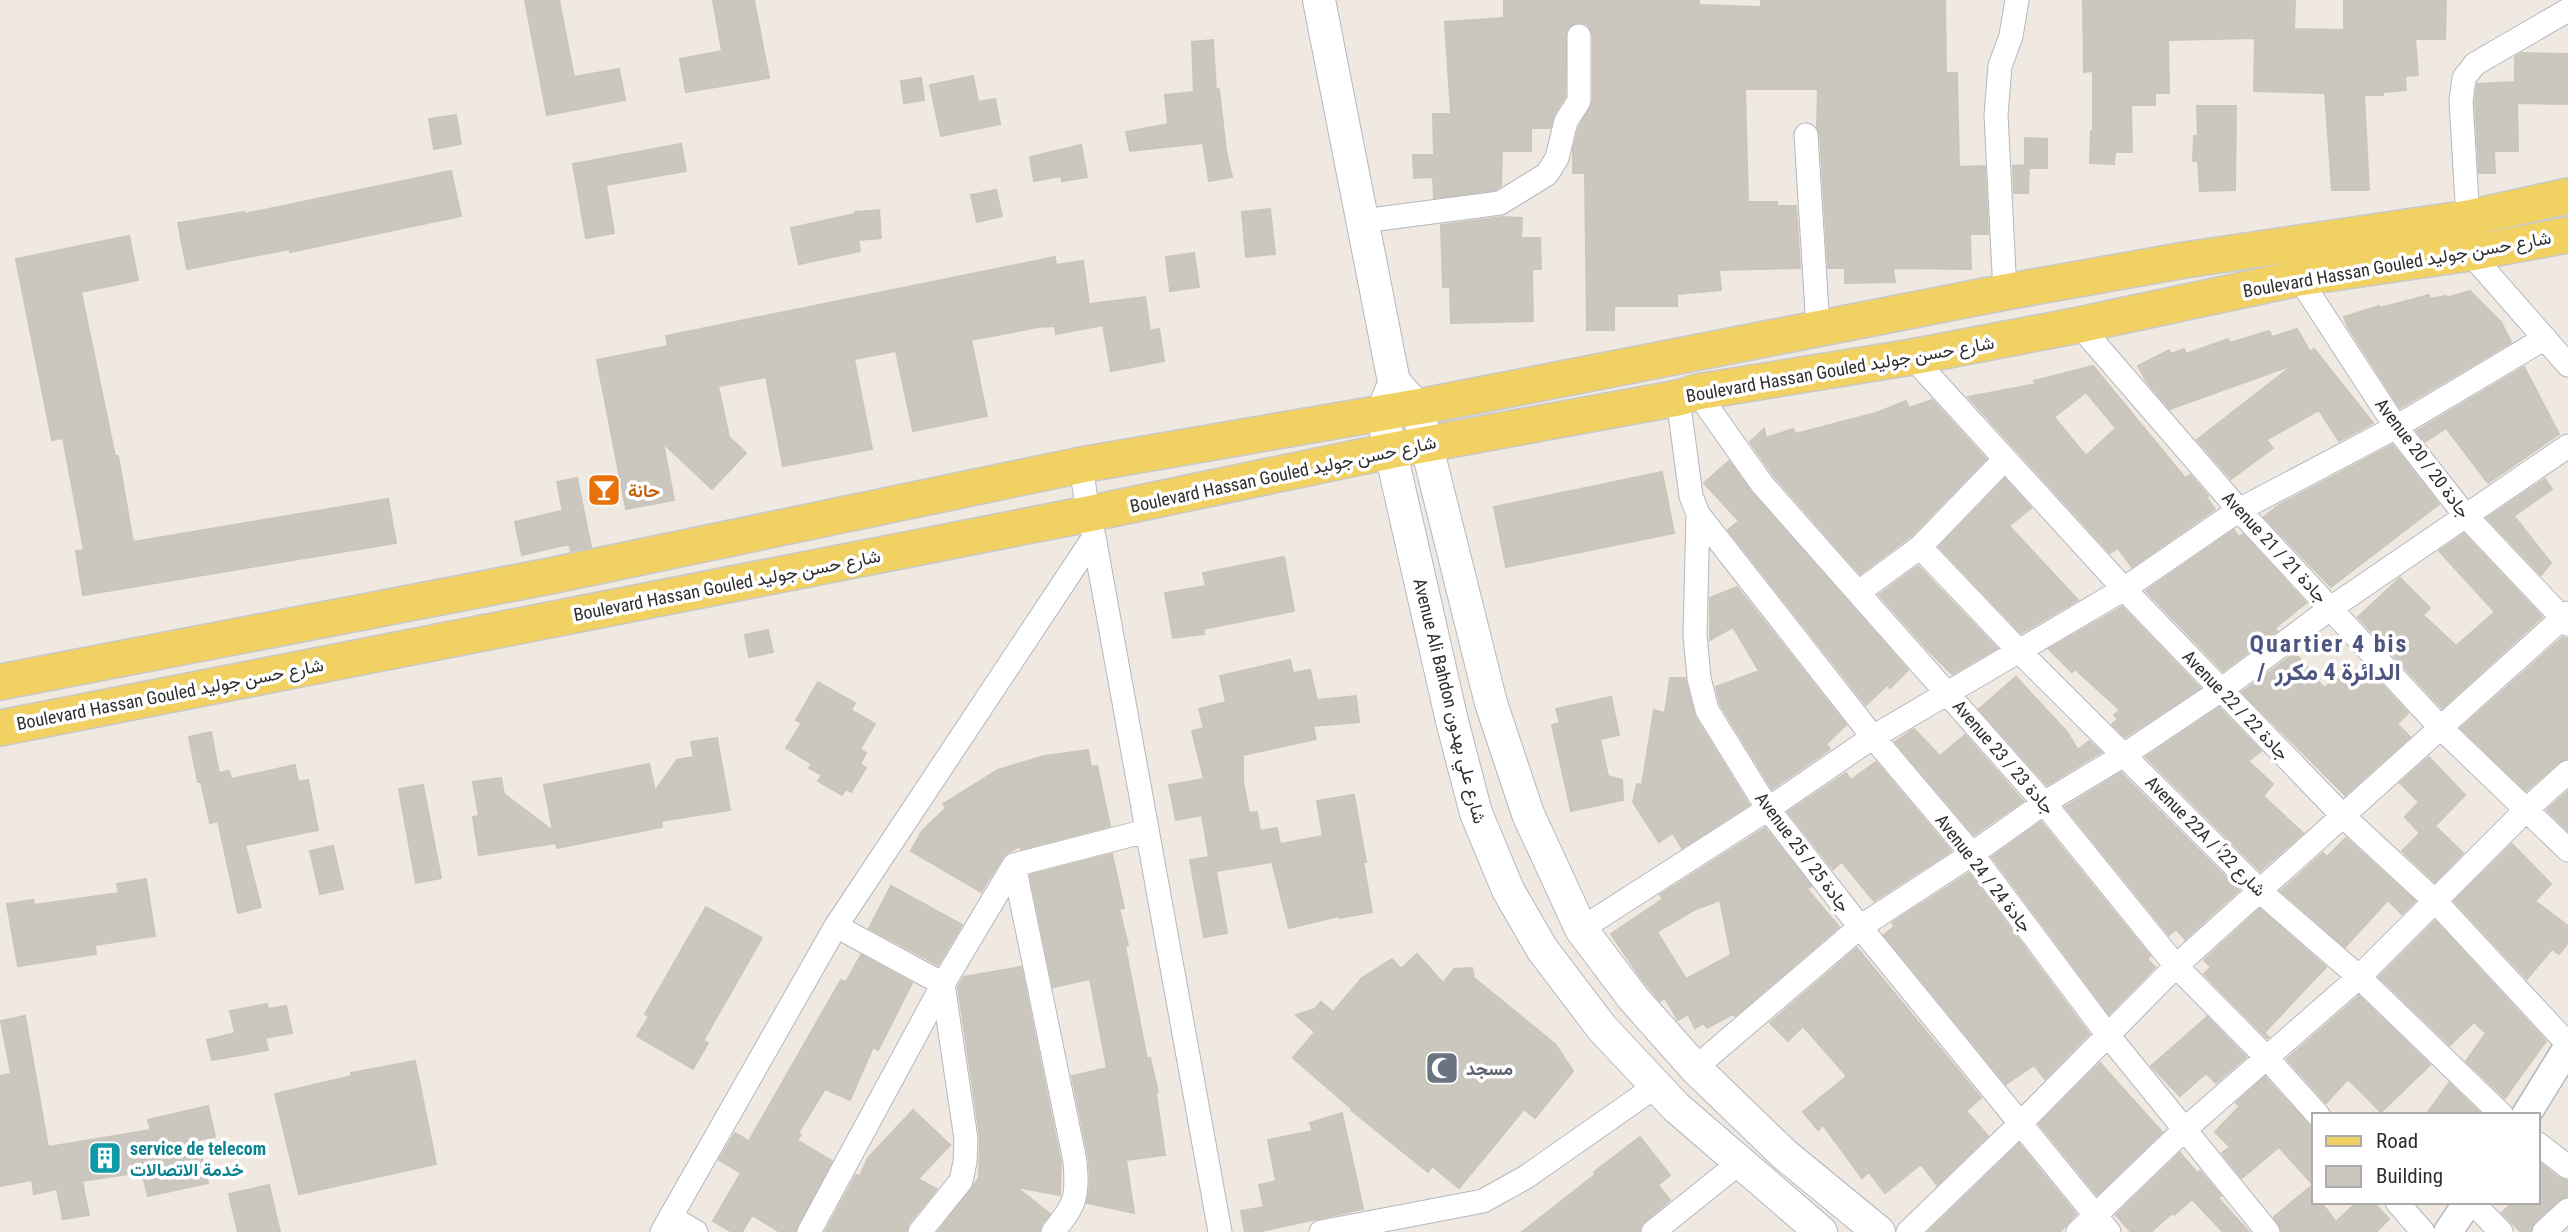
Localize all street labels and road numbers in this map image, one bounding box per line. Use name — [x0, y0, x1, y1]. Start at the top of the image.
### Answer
street label: Boulevard Hassan Gouled شارع حسن جوليد — [2241, 227, 2553, 303]
street label: Boulevard Hassan Gouled شارع حسن جوليد — [1684, 332, 1996, 408]
street label: Avenue 20 / جادة 20 — [2371, 394, 2475, 522]
street label: Boulevard Hassan Gouled شارع حسن جوليد — [1128, 431, 1438, 519]
street label: Avenue 21 / جادة 21 — [2218, 487, 2332, 607]
street label: Boulevard Hassan Gouled شارع حسن جوليد — [572, 545, 883, 627]
street label: Avenue Ali Bahdon شارع علي بهدون — [1404, 576, 1491, 827]
street label: Avenue 22 / جادة 22 — [2178, 646, 2294, 764]
street label: Boulevard Hassan Gouled شارع حسن جوليد — [15, 654, 326, 736]
street label: Avenue 23 / جادة 23 — [1949, 696, 2059, 818]
street label: Avenue 22A / شارع 22أ — [2140, 772, 2270, 902]
street label: Avenue 25 / جادة 25 — [1751, 788, 1855, 916]
street label: Avenue 24 / جادة 24 — [1931, 810, 2037, 936]

